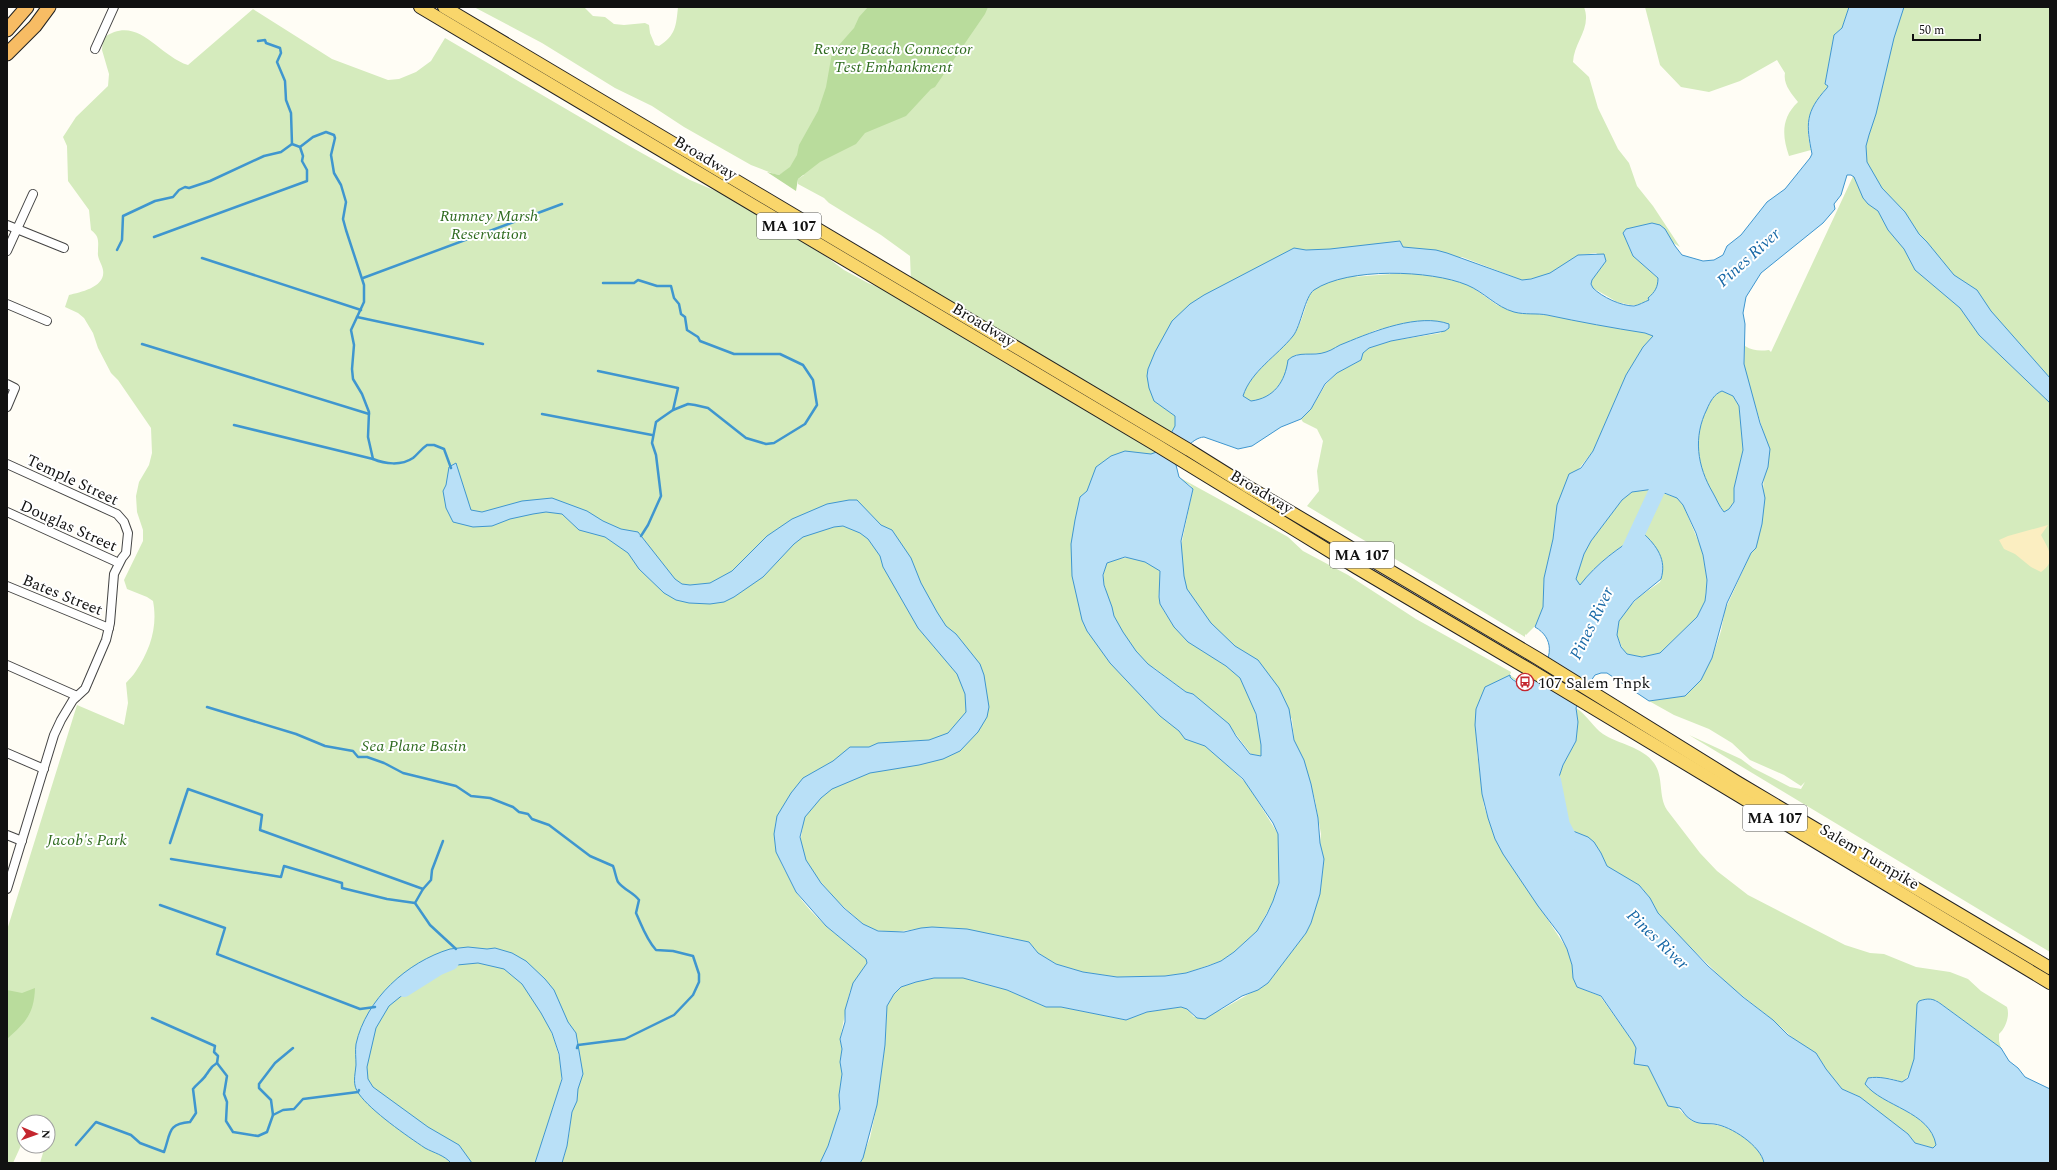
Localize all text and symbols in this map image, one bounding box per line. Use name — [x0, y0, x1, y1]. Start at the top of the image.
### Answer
scale bar — [1913, 16, 1980, 42]
text: 50 m — [1919, 21, 1944, 40]
park label: Revere Beach Connector Test Embankment — [813, 37, 973, 79]
street label: Broadway — [669, 130, 743, 187]
park label: Rumney Marsh Reservation — [440, 204, 538, 246]
road number: MA 107 — [757, 213, 821, 239]
water label: Pines River — [1711, 222, 1786, 294]
street label: Broadway — [947, 297, 1021, 354]
street label: Temple Street — [23, 448, 123, 512]
street label: Broadway — [1225, 464, 1299, 521]
street label: Douglas Street — [16, 494, 121, 558]
road number: MA 107 — [1330, 542, 1394, 568]
street label: Bates Street — [19, 568, 107, 622]
water label: Pines River — [1563, 583, 1621, 664]
place label: 107 Salem Tnpk — [1538, 671, 1650, 695]
bus stop icon: 107 Salem Tnpk — [1515, 672, 1535, 692]
park label: Sea Plane Basin — [362, 734, 467, 758]
road number: MA 107 — [1743, 805, 1807, 831]
street label: Salem Turnpike — [1815, 818, 1924, 896]
park label: Jacob's Park — [46, 828, 127, 852]
water label: Pines River — [1620, 903, 1695, 976]
north arrow — [16, 1114, 56, 1154]
text: N — [37, 1130, 54, 1139]

